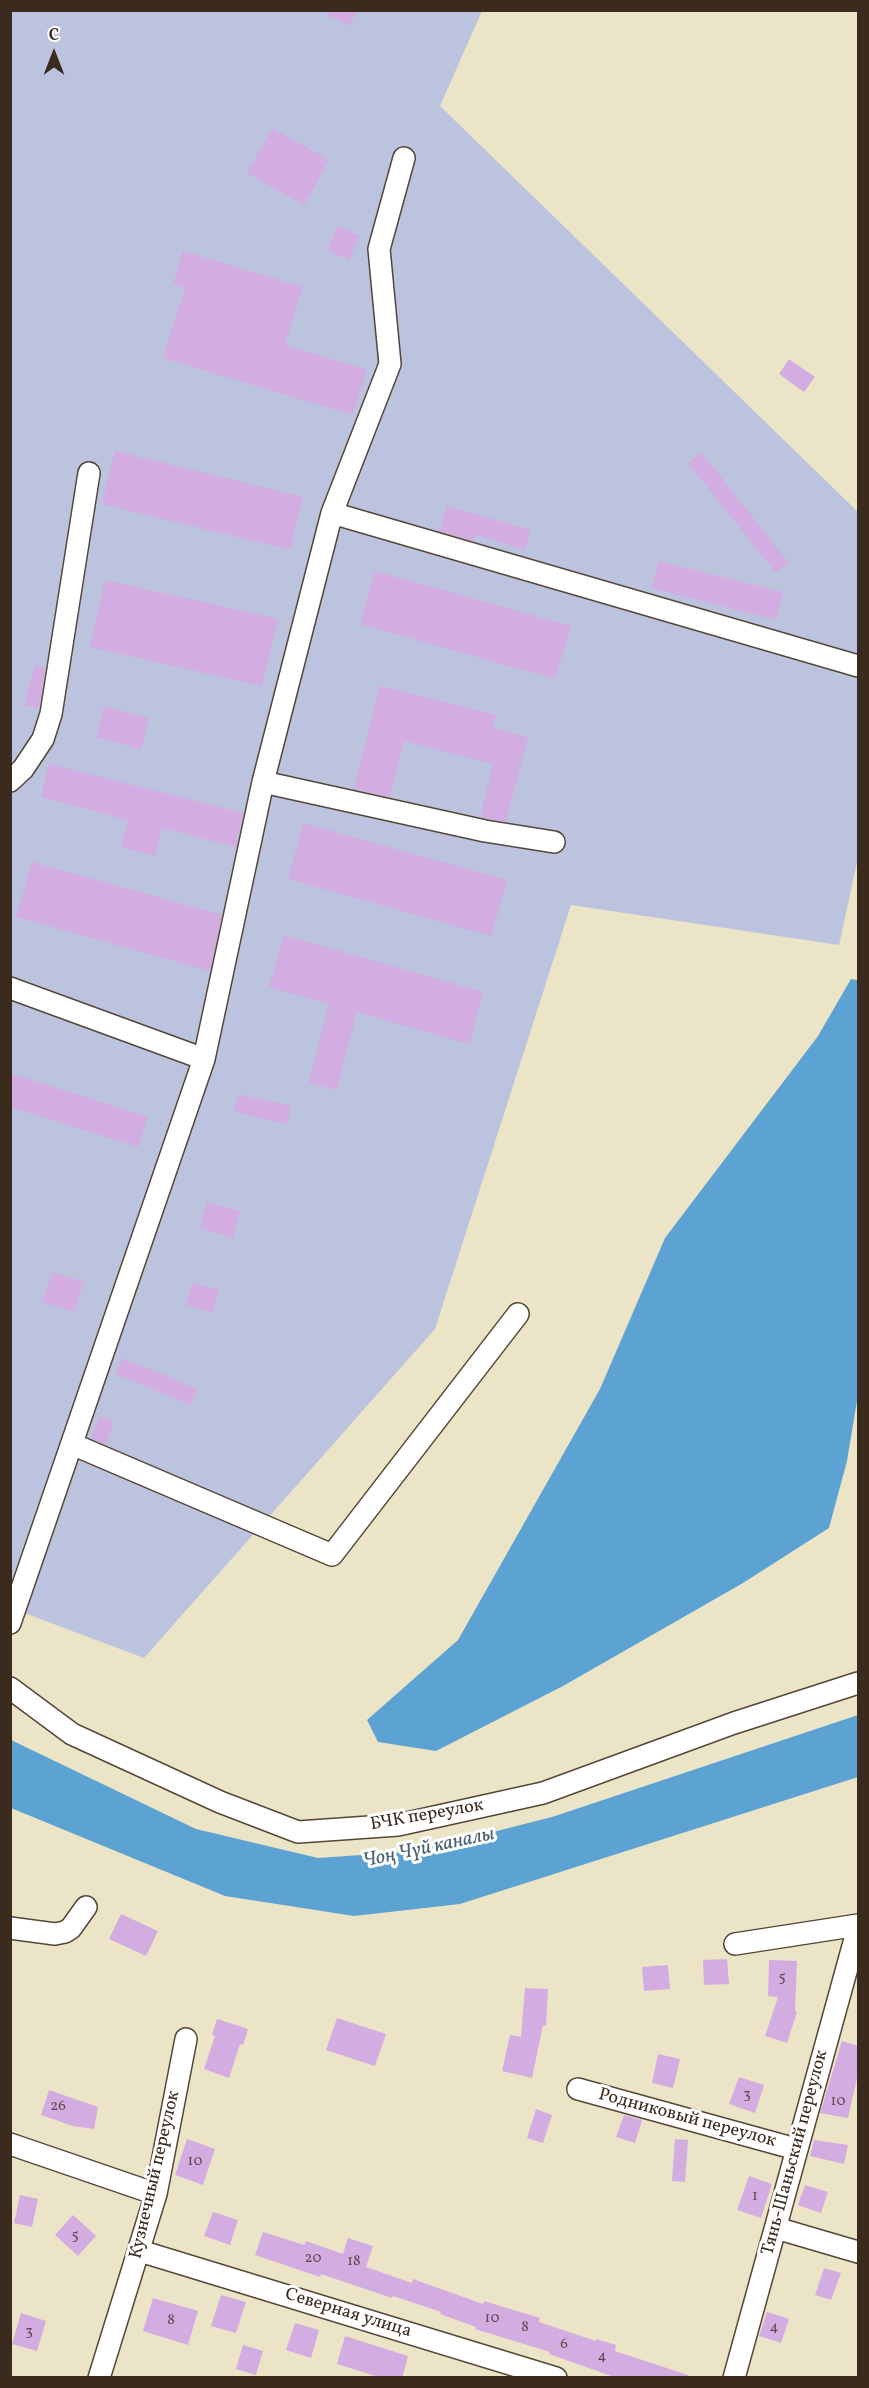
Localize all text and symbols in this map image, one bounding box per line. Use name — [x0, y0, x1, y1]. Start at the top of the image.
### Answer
north arrow — [24, 24, 84, 84]
text: С — [49, 25, 59, 47]
street label: БЧК переулок — [369, 1795, 485, 1837]
water label: Чоң Чүй каналы — [361, 1823, 497, 1875]
house number: 5 — [778, 1969, 786, 1987]
street label: Тянь-Шаньский переулок — [758, 2048, 834, 2258]
street label: Родниковый переулок — [596, 2085, 778, 2153]
house number: 3 — [743, 2086, 751, 2104]
street label: Кузнечный переулок — [126, 2089, 186, 2261]
house number: 10 — [831, 2093, 845, 2111]
house number: 26 — [50, 2098, 66, 2116]
house number: 10 — [188, 2153, 202, 2171]
house number: 1 — [752, 2188, 758, 2206]
house number: 5 — [71, 2227, 79, 2245]
house number: 20 — [305, 2250, 321, 2268]
house number: 18 — [347, 2253, 361, 2271]
street label: Северная улица — [282, 2284, 414, 2344]
house number: 10 — [485, 2310, 499, 2328]
house number: 8 — [167, 2312, 175, 2330]
house number: 8 — [521, 2319, 529, 2337]
house number: 4 — [770, 2319, 778, 2337]
house number: 3 — [25, 2323, 33, 2341]
house number: 6 — [560, 2336, 568, 2354]
house number: 4 — [598, 2348, 606, 2366]

